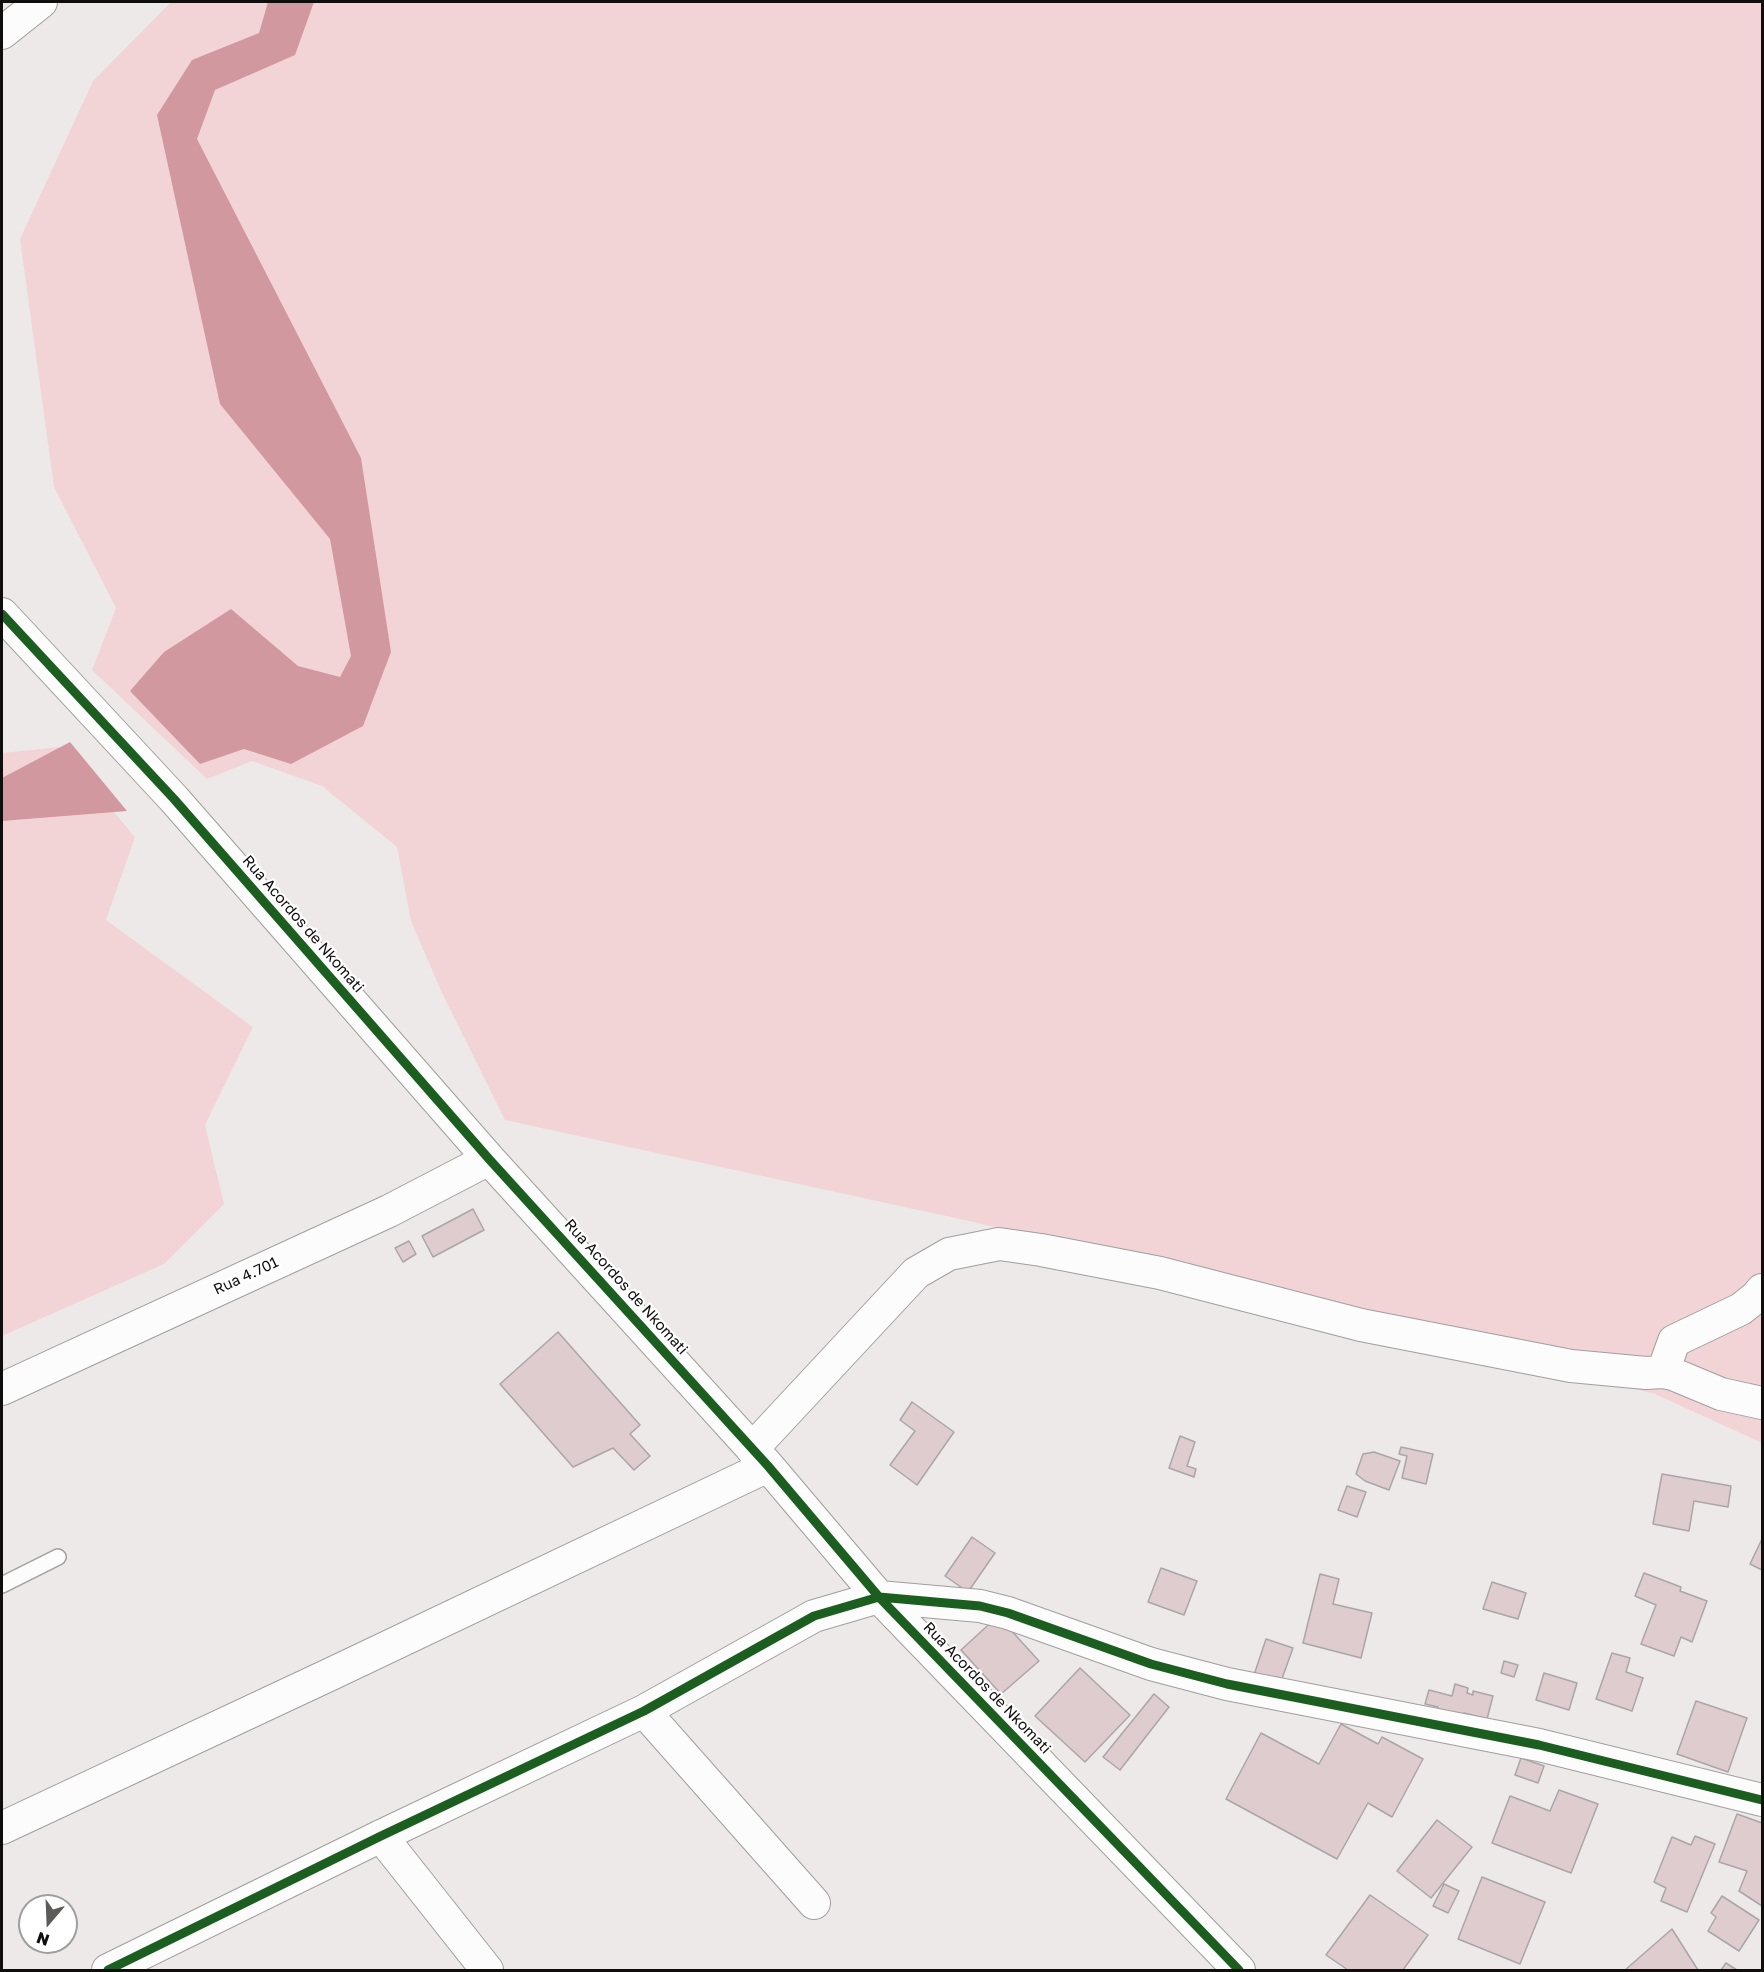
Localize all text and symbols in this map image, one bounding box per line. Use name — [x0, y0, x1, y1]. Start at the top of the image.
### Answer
street label: Rua Acordos de Nkomati — [239, 852, 367, 996]
street label: Rua Acordos de Nkomati — [561, 1216, 691, 1358]
street label: Rua 4.701 — [211, 1253, 281, 1299]
street label: Rua Acordos de Nkomati — [919, 1619, 1055, 1757]
north arrow — [18, 1894, 78, 1954]
text: N — [34, 1928, 52, 1951]

